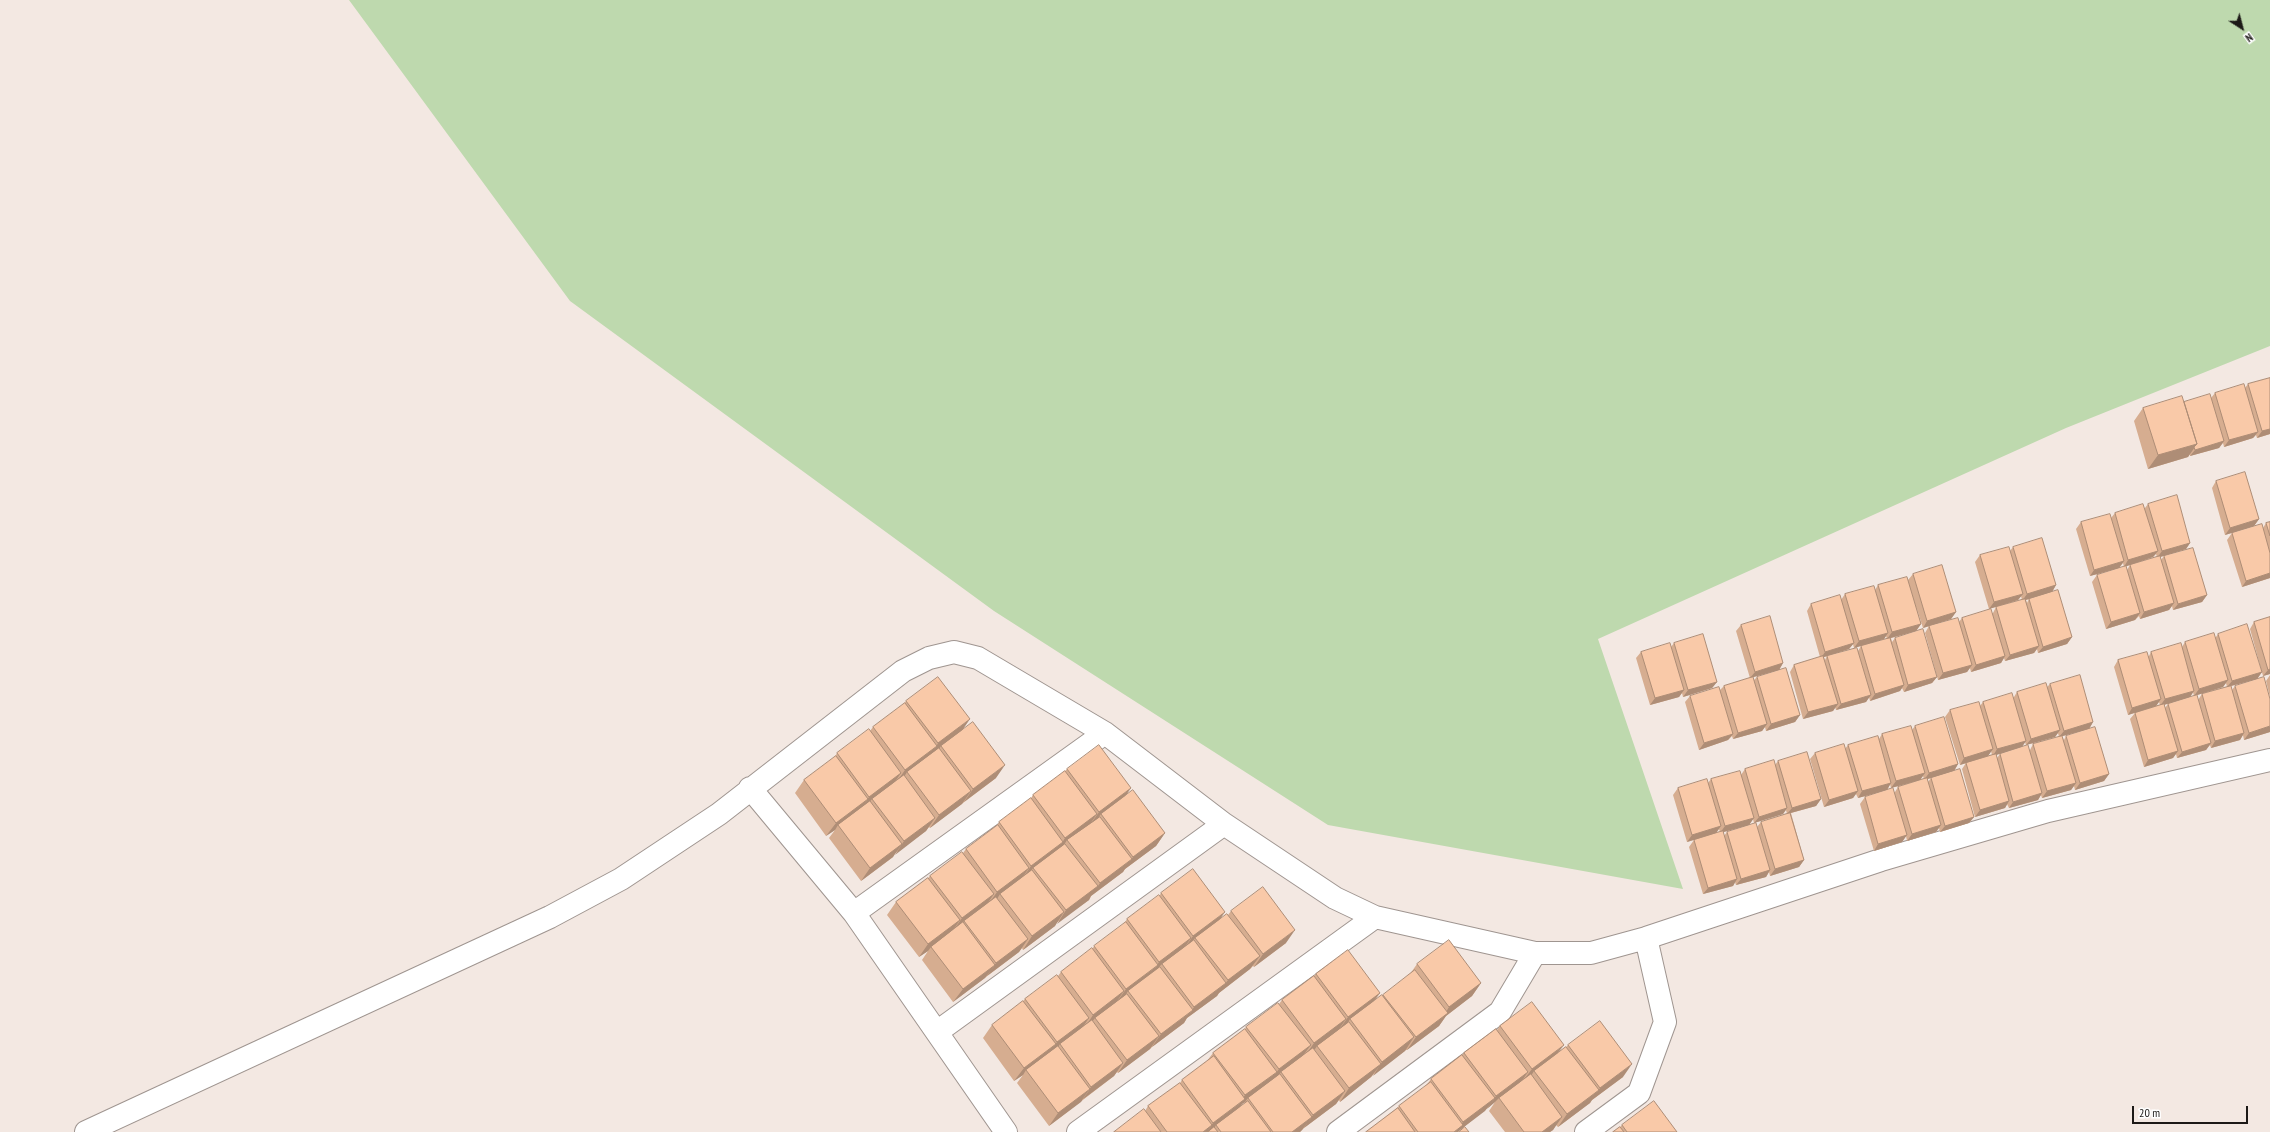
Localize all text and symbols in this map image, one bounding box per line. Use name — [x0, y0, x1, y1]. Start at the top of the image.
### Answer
north arrow — [2222, 8, 2262, 48]
text: N — [2243, 30, 2256, 45]
scale bar — [2134, 1098, 2250, 1124]
text: 20 m — [2139, 1105, 2160, 1120]

